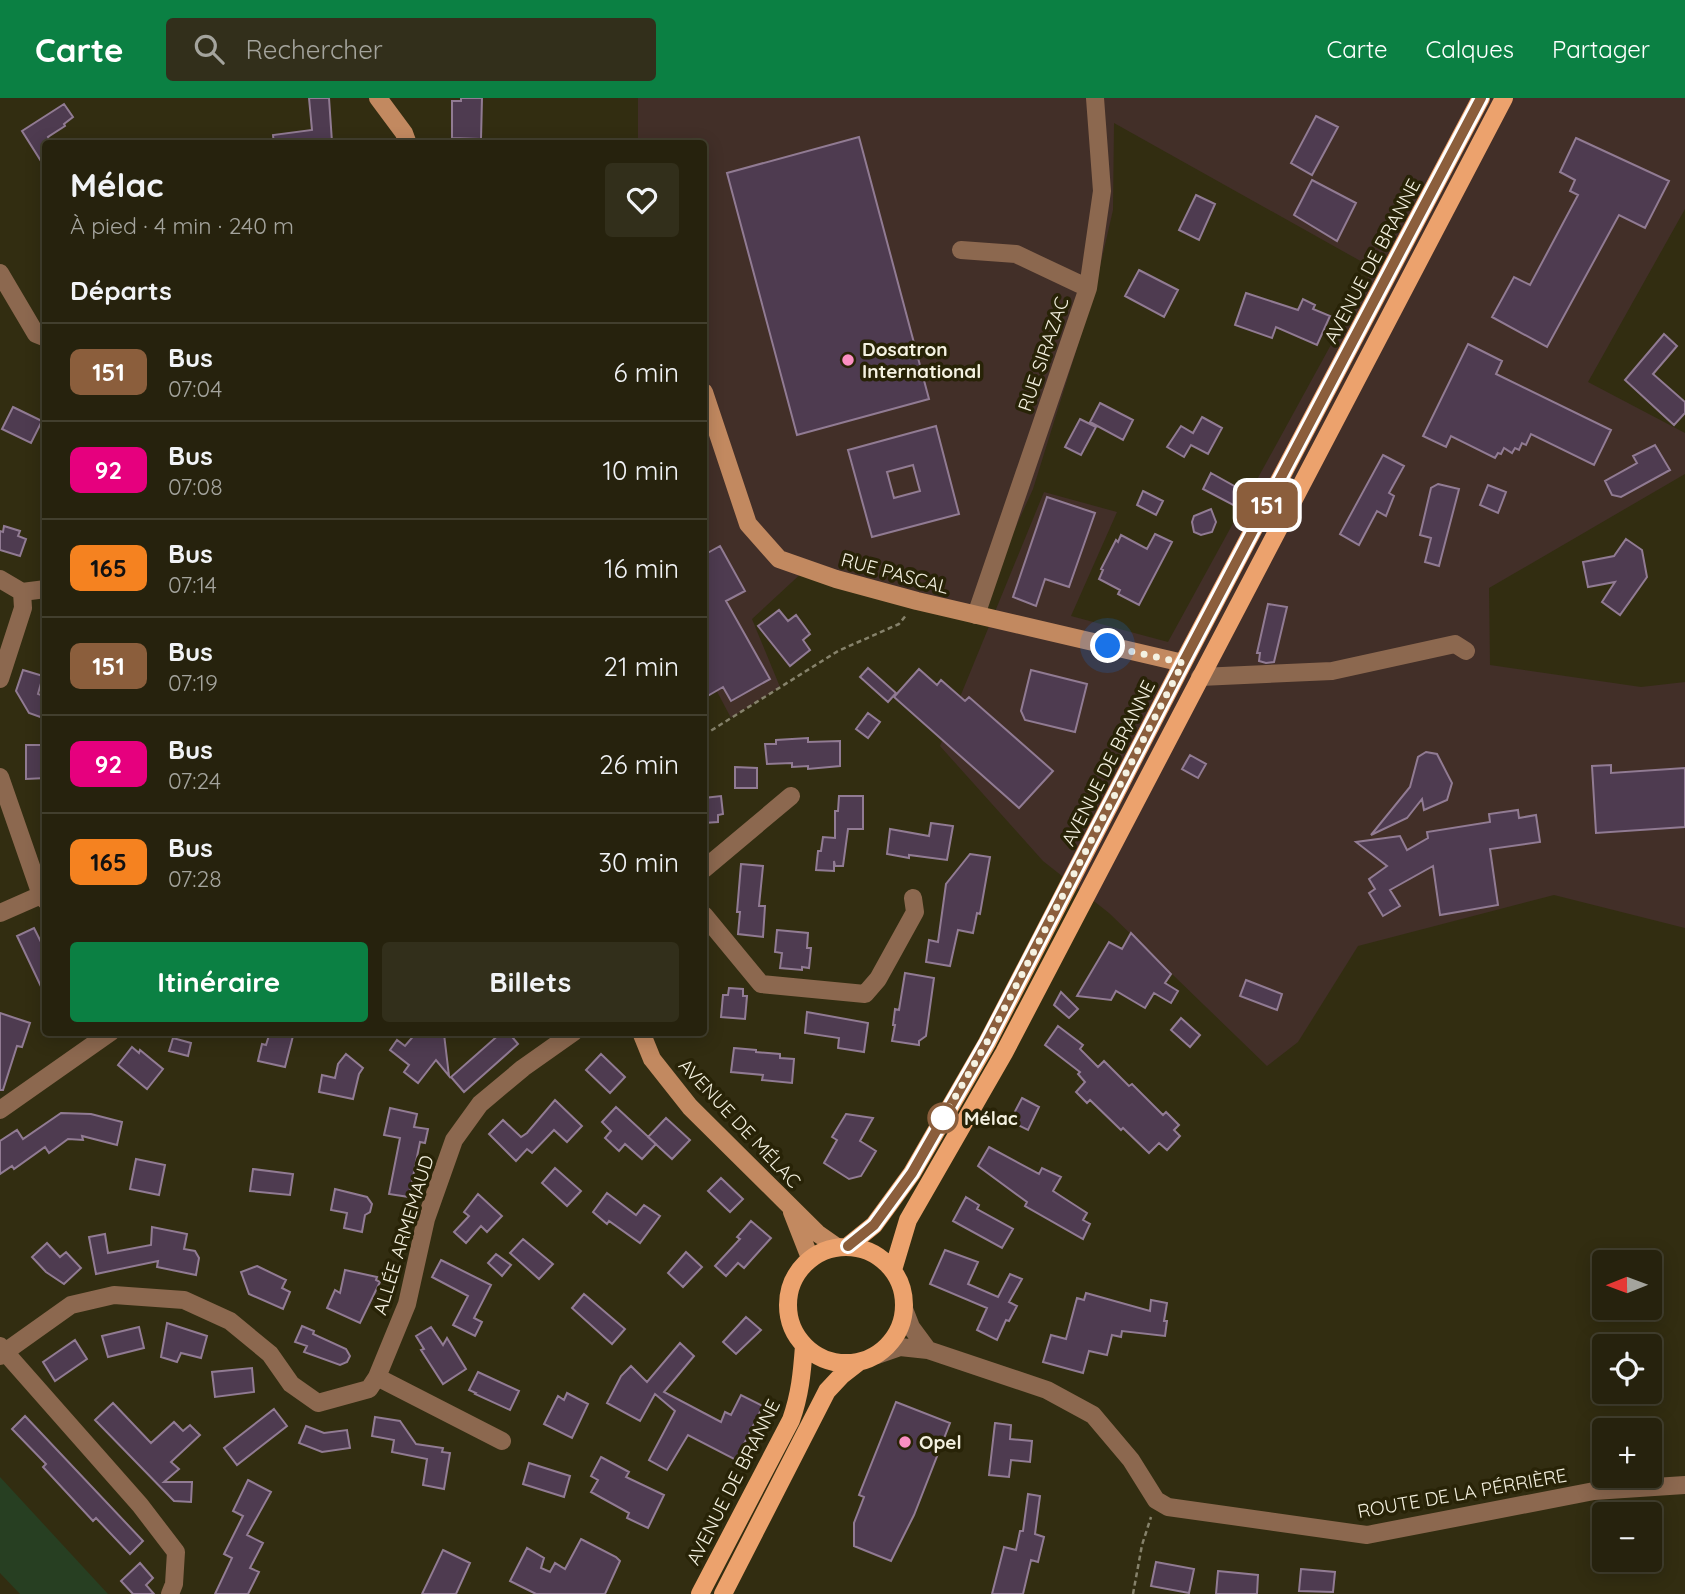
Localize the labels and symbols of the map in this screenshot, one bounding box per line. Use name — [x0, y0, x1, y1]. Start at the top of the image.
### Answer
street label: AVENUE DE BRANNE — [1318, 175, 1426, 347]
street label: RUE SIRAZAC — [1012, 294, 1074, 414]
place label: Dosatron International — [862, 337, 981, 383]
marker: Dosatron International — [840, 352, 856, 368]
line badge: 151 — [1227, 482, 1307, 528]
street label: RUE PASCAL — [839, 547, 951, 599]
your location — [1090, 628, 1125, 663]
street label: AVENUE DE BRANNE — [1056, 676, 1160, 850]
street label: AVENUE DE MÉLAC — [674, 1053, 806, 1193]
marker: Mélac — [928, 1103, 958, 1133]
place label: Mélac — [964, 1106, 1018, 1130]
street label: ALLÉE ARMEMAUD — [367, 1152, 439, 1318]
north arrow — [1592, 1250, 1662, 1320]
street label: AVENUE DE BRANNE — [681, 1395, 785, 1569]
place label: Opel — [919, 1430, 962, 1454]
marker: Opel — [897, 1434, 913, 1450]
street label: ROUTE DE LA PÉRRIÈRE — [1356, 1463, 1568, 1523]

